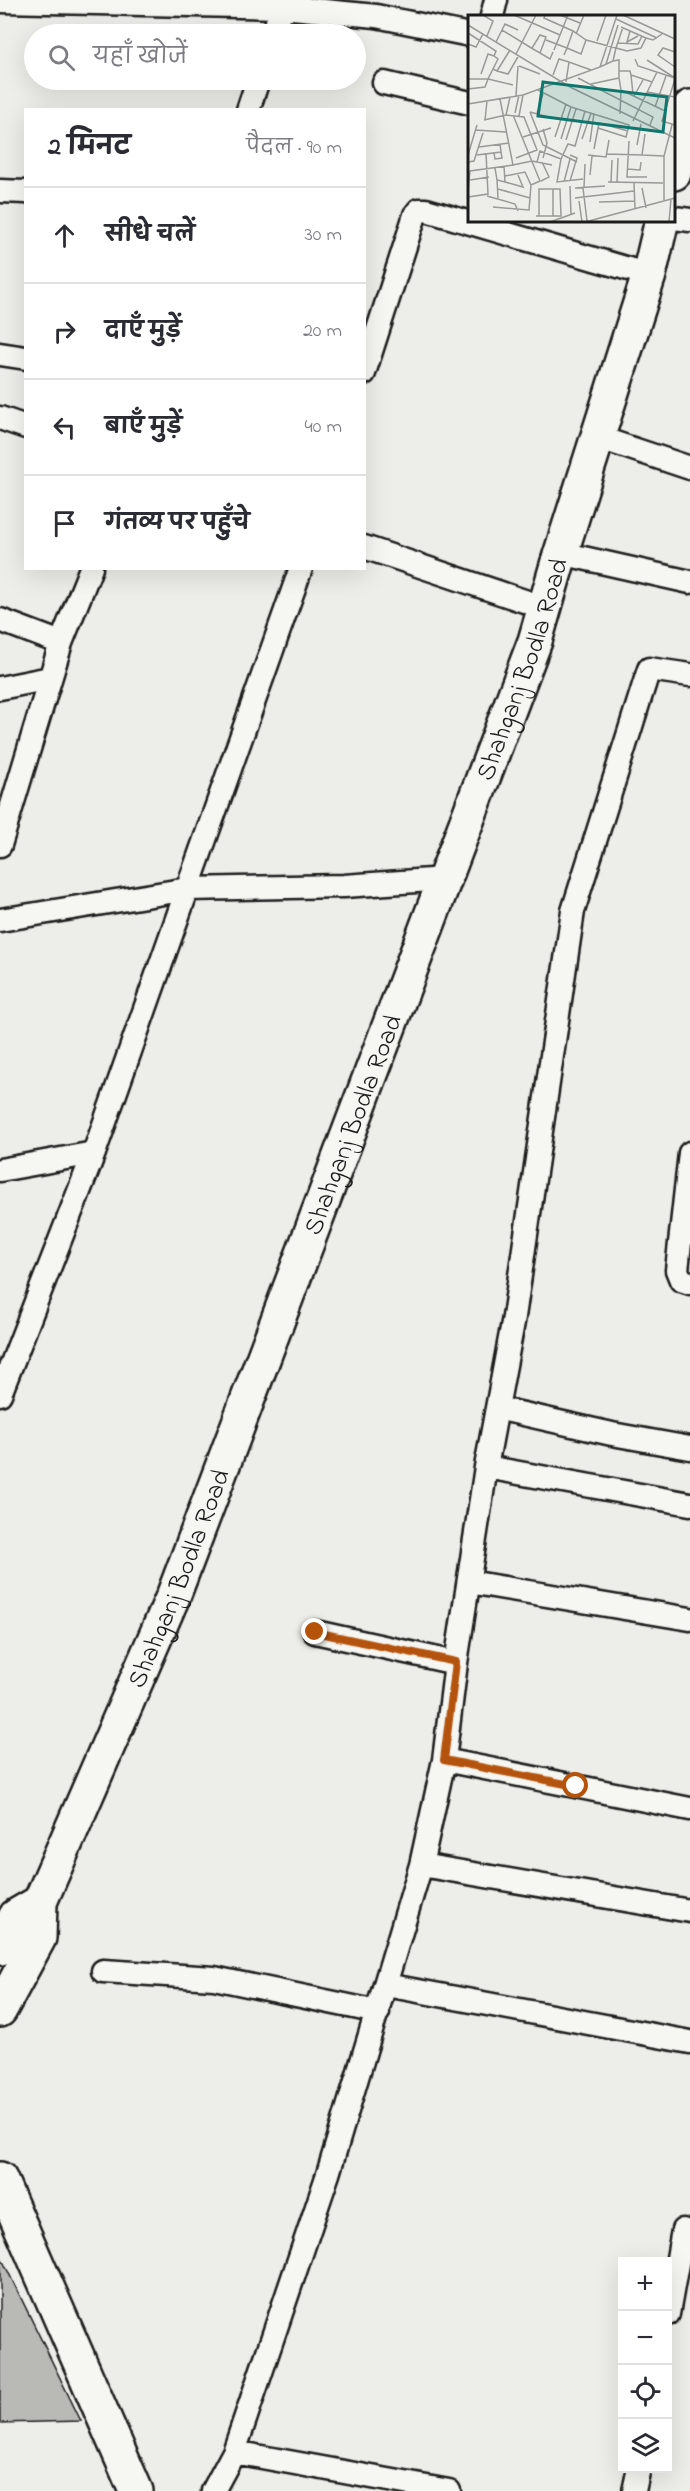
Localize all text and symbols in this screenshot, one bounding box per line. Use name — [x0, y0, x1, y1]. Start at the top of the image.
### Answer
inset map — [468, 15, 675, 222]
search box — [24, 24, 366, 90]
icon: search — [45, 41, 78, 74]
text: यहाँ खोजें — [93, 42, 187, 74]
text: 2 मिनट — [48, 129, 131, 167]
text: पैदल · 90 m — [246, 134, 342, 163]
icon: ahead — [48, 219, 81, 252]
text: सीधे चलें — [105, 220, 195, 252]
text: 30 m — [305, 221, 342, 250]
icon: right — [48, 315, 81, 348]
text: दाएँ मुड़ें — [105, 316, 181, 348]
text: 20 m — [303, 317, 342, 346]
icon: left — [48, 411, 81, 444]
text: बाएँ मुड़ें — [105, 412, 182, 444]
text: 40 m — [305, 413, 342, 442]
icon: arrive — [48, 507, 81, 540]
text: गंतव्य पर पहुँचे — [105, 508, 250, 540]
street label: Shahganj Bodla Road — [468, 554, 580, 787]
street label: Shahganj Bodla Road — [296, 1009, 414, 1241]
street label: Shahganj Bodla Road — [119, 1464, 242, 1695]
route end — [301, 1618, 327, 1644]
route start — [562, 1772, 588, 1798]
map controls — [618, 2257, 672, 2473]
button: + — [618, 2257, 672, 2311]
button: − — [618, 2311, 672, 2365]
button: locate — [618, 2365, 672, 2419]
button: layers — [618, 2419, 672, 2473]

